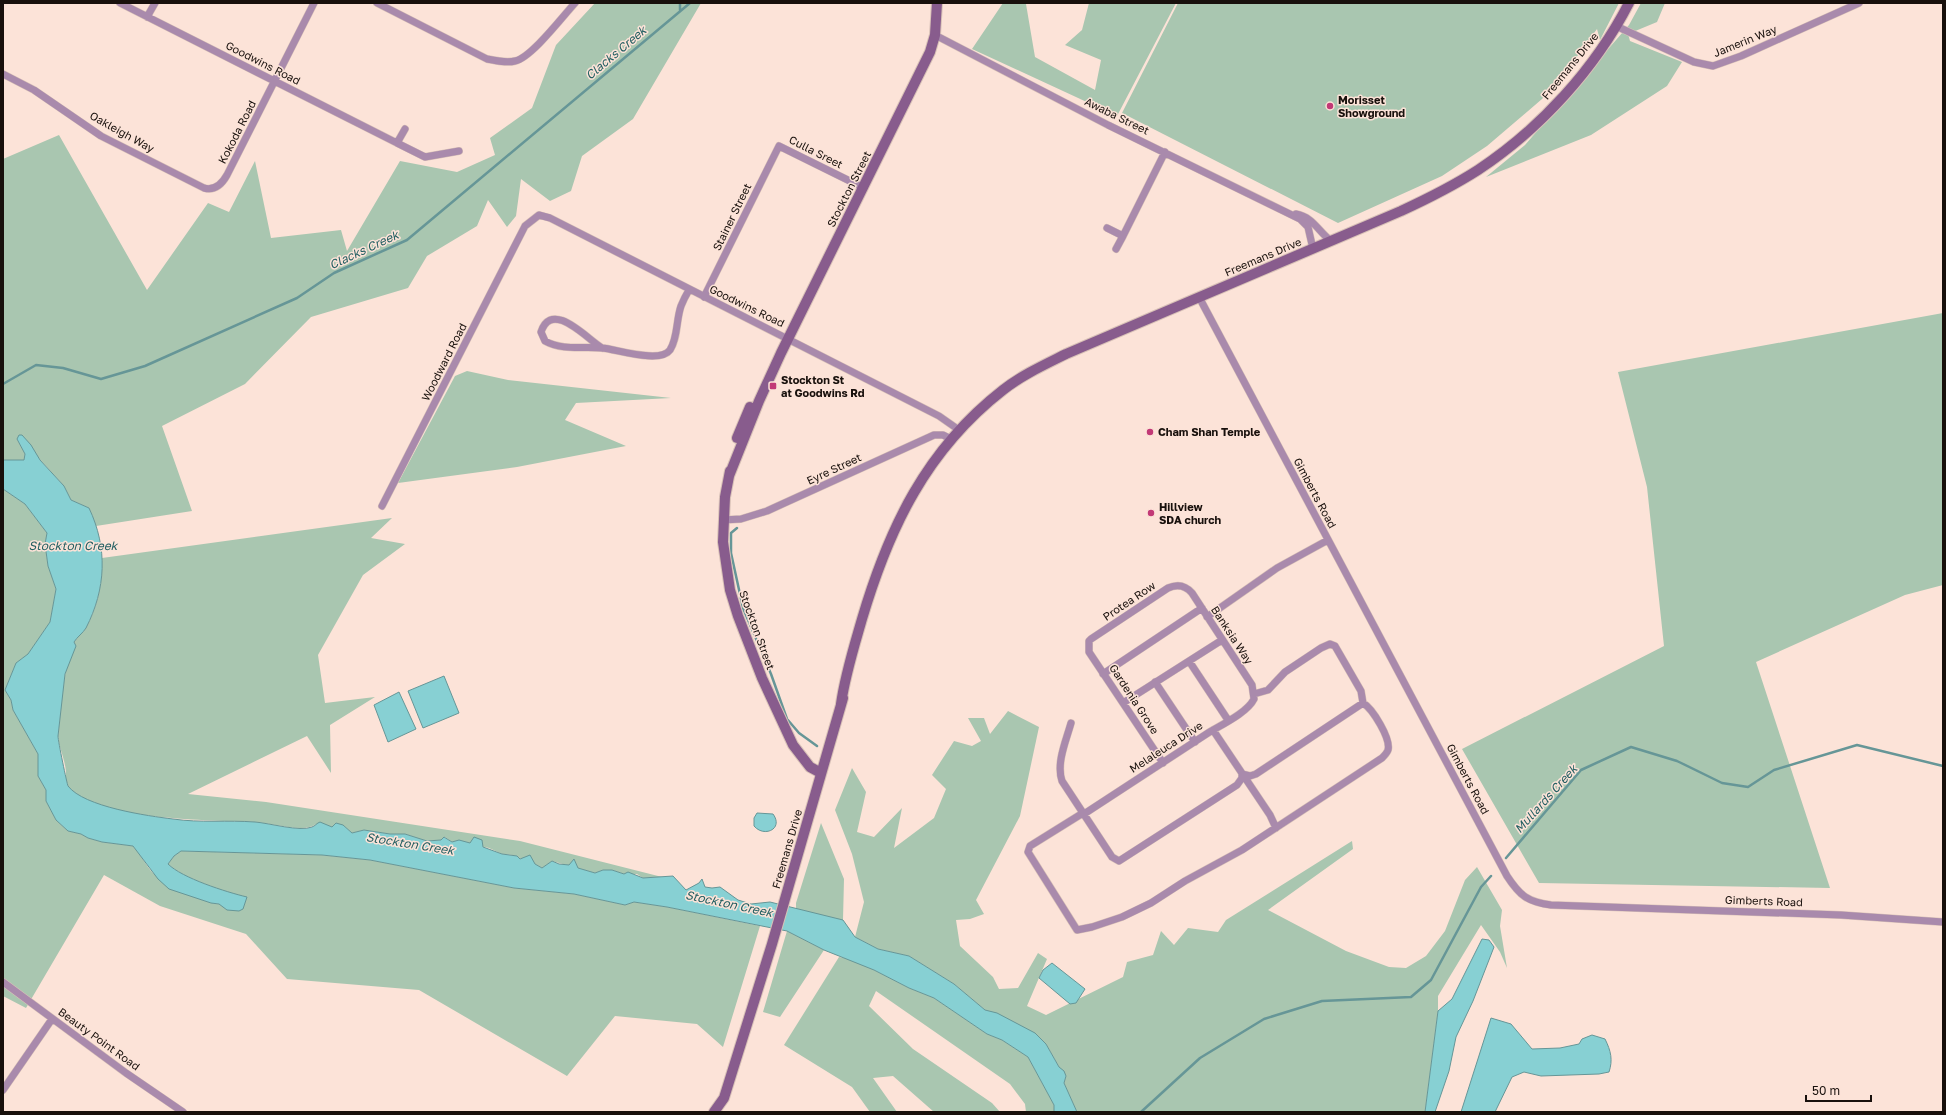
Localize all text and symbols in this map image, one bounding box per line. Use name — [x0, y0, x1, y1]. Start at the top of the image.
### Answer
water label: Clacks Creek — [582, 22, 650, 82]
street label: Jamerin Way — [1711, 22, 1779, 59]
street label: Freemans Drive — [1539, 30, 1600, 102]
street label: Goodwins Road — [224, 38, 303, 87]
place label: Morisset Showground — [1338, 93, 1405, 119]
street label: Awaba Street — [1083, 94, 1152, 137]
street label: Kokoda Road — [215, 98, 258, 166]
marker: Morisset Showground — [1325, 101, 1335, 111]
street label: Oakleigh Way — [88, 108, 157, 155]
street label: Culla Sreet — [787, 132, 845, 171]
street label: Stockton Street — [824, 149, 873, 229]
street label: Stainer Street — [710, 181, 753, 252]
water label: Clacks Creek — [327, 226, 402, 272]
street label: Freemans Drive — [1223, 235, 1303, 279]
street label: Goodwins Road — [708, 282, 787, 329]
street label: Woodward Road — [418, 321, 469, 403]
place label: Stockton St at Goodwins Rd — [781, 373, 865, 399]
marker: Stockton St at Goodwins Rd — [768, 381, 778, 391]
place label: Cham Shan Temple — [1158, 425, 1261, 438]
marker: Cham Shan Temple — [1145, 427, 1155, 437]
street label: Eyre Street — [804, 450, 863, 487]
street label: Gimberts Road — [1291, 455, 1339, 530]
place label: Hillview SDA church — [1159, 500, 1222, 526]
marker: Hillview SDA church — [1146, 508, 1156, 518]
water label: Stockton Creek — [29, 538, 119, 553]
street label: Protea Row — [1100, 578, 1158, 623]
street label: Stockton Street — [737, 588, 778, 671]
street label: Banksia Way — [1209, 603, 1256, 666]
street label: Gardenia Grove — [1107, 661, 1162, 736]
street label: Melaleuca Drive — [1127, 718, 1205, 775]
street label: Gimberts Road — [1444, 741, 1492, 816]
water label: Mullards Creek — [1511, 761, 1581, 836]
street label: Freemans Drive — [769, 808, 804, 890]
water label: Stockton Creek — [365, 829, 456, 858]
water label: Stockton Creek — [684, 887, 775, 920]
street label: Gimberts Road — [1725, 893, 1803, 908]
street label: Beauty Point Road — [56, 1005, 143, 1073]
scale bar — [1806, 1077, 1871, 1103]
text: 50 m — [1812, 1083, 1840, 1098]

